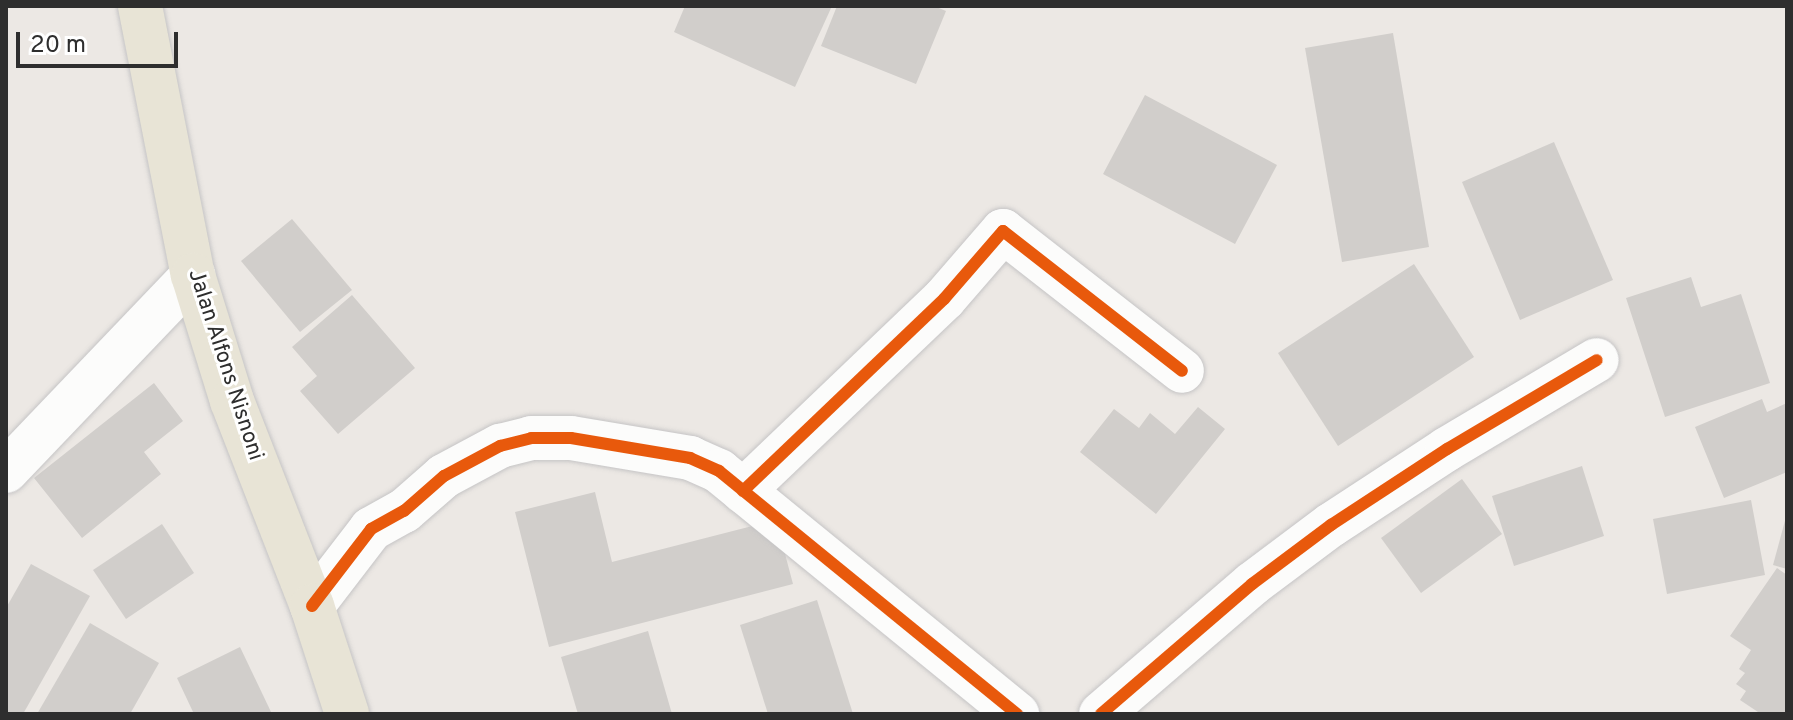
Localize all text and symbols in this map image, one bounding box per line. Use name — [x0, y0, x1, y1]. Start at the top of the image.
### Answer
scale bar — [20, 16, 182, 66]
text: 20 m — [30, 31, 86, 61]
street label: Jalan Alfons Nisnoni — [181, 266, 269, 464]

